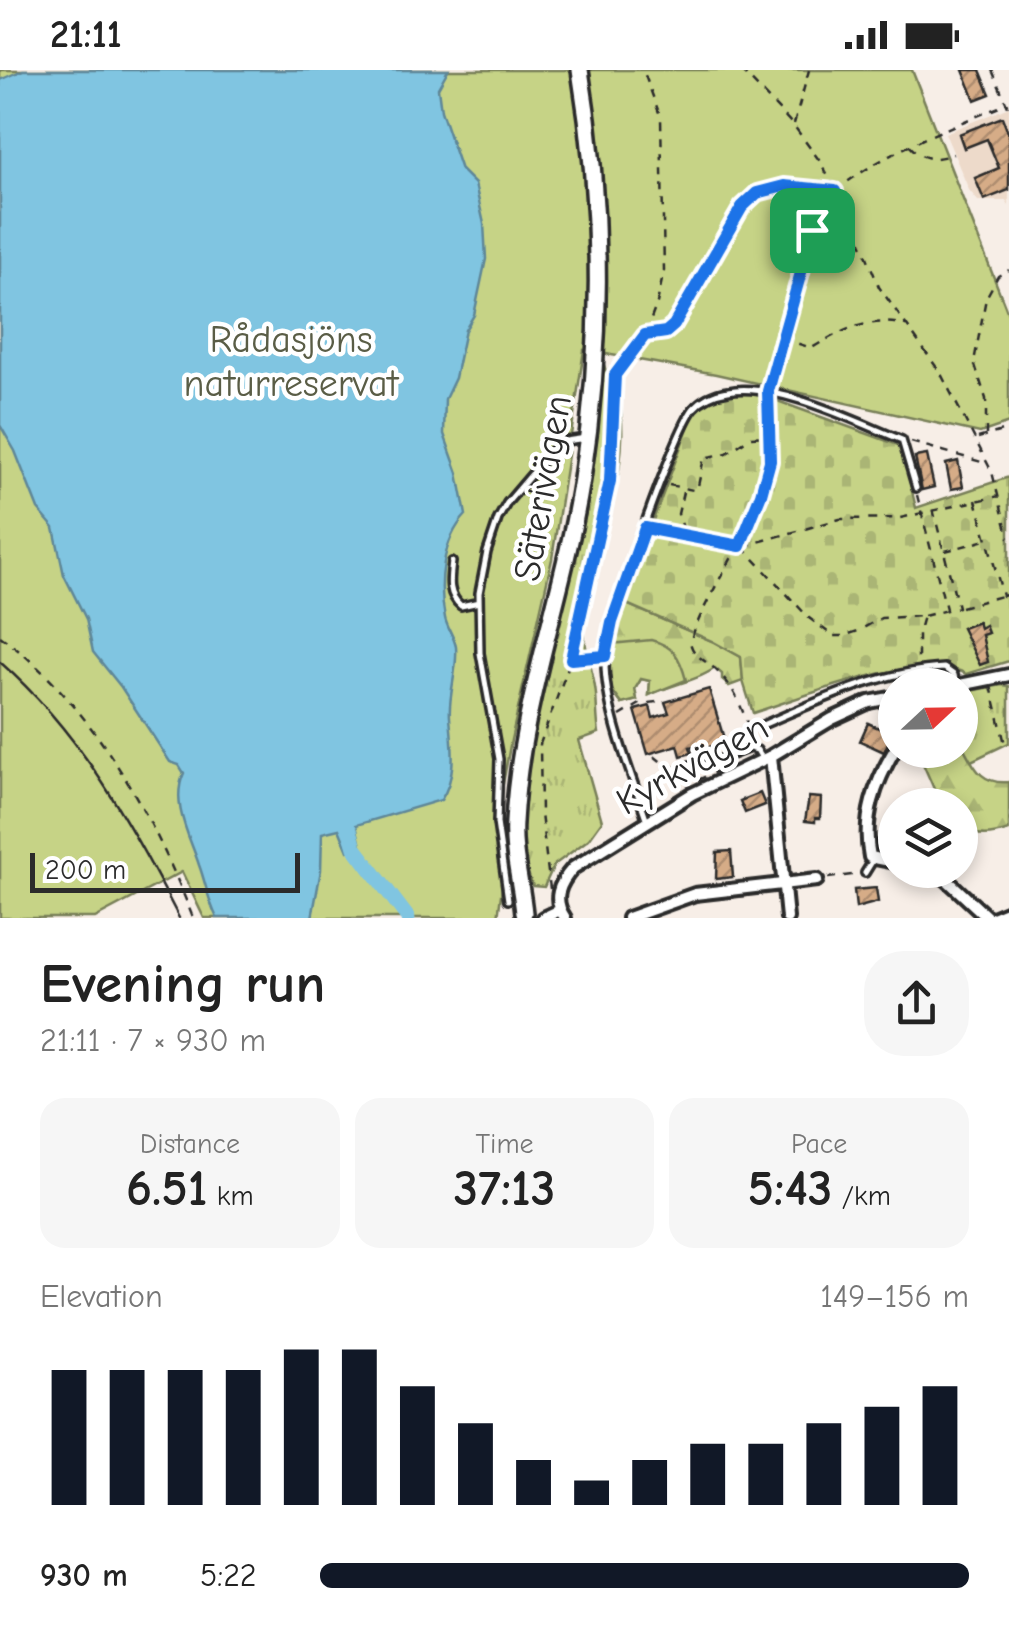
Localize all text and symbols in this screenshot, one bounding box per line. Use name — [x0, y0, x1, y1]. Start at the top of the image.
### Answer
text: 21:11 — [50, 13, 122, 57]
pin — [770, 188, 855, 273]
icon: arrive — [785, 203, 840, 258]
park label: Rådasjöns naturreservat — [184, 318, 400, 406]
street label: Säterivägen — [505, 392, 581, 585]
north arrow — [878, 668, 978, 768]
map controls — [878, 668, 978, 888]
street label: Kyrkvägen — [609, 705, 776, 825]
button: layers — [878, 788, 978, 888]
scale bar — [30, 848, 300, 893]
text: 200 m — [45, 854, 126, 886]
button: share — [864, 951, 969, 1056]
text: Evening run — [40, 952, 325, 1016]
text: 21:11 · 7 × 930 m — [40, 1022, 266, 1059]
text: Distance — [140, 1128, 240, 1160]
text: Time — [475, 1128, 534, 1160]
text: Pace — [791, 1128, 847, 1160]
text: 6.51 — [126, 1160, 208, 1218]
text: 37:13 — [454, 1160, 555, 1218]
text: 5:43 — [748, 1160, 833, 1218]
text: km — [208, 1180, 254, 1212]
text: /km — [833, 1180, 891, 1212]
text: Elevation — [40, 1278, 163, 1315]
text: 149–156 m — [820, 1278, 969, 1315]
text: 930 m — [40, 1557, 128, 1594]
text: 5:22 — [200, 1557, 257, 1594]

